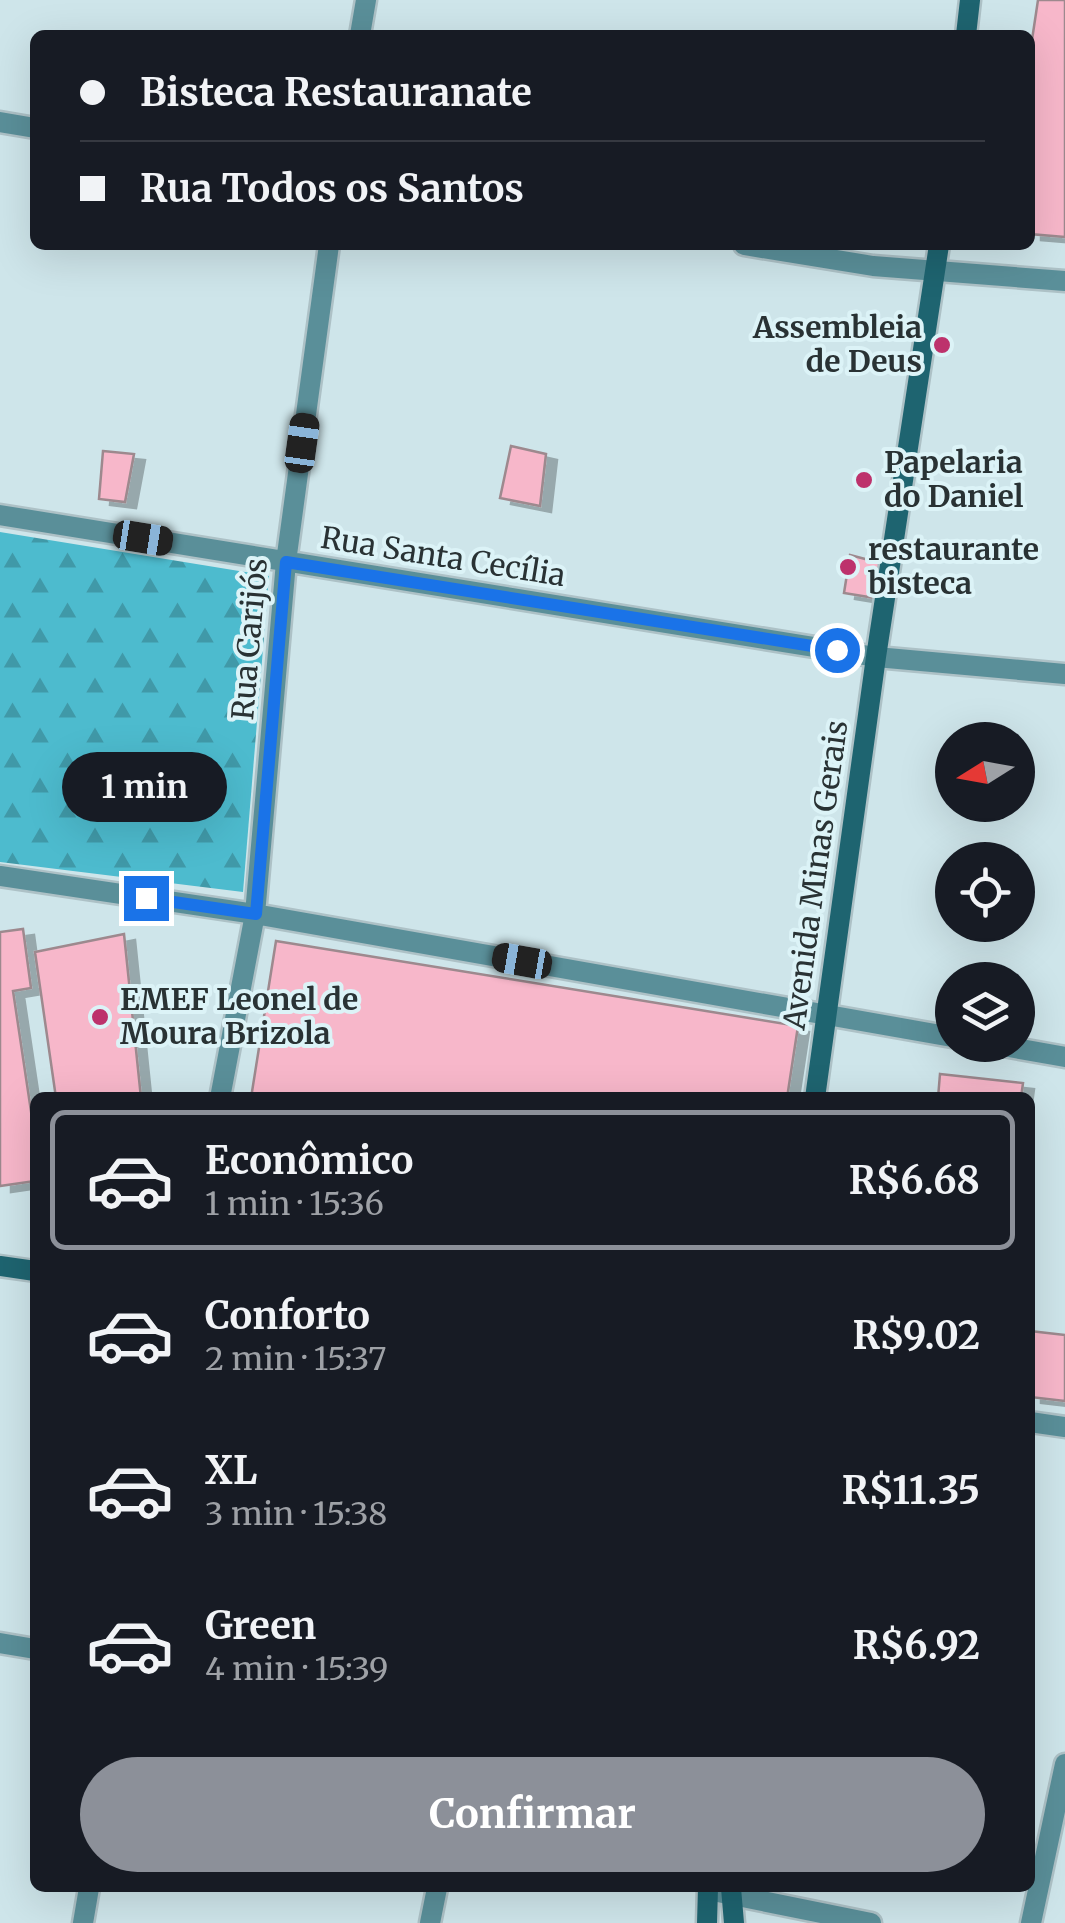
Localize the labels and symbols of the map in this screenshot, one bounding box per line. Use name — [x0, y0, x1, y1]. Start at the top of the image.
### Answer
place label: Assembleia de Deus — [752, 308, 922, 380]
marker: Assembleia de Deus — [931, 334, 953, 356]
car — [283, 411, 321, 475]
place label: Papelaria do Daniel — [884, 443, 1024, 515]
marker: Papelaria do Daniel — [853, 469, 875, 491]
car — [111, 518, 175, 558]
street label: Rua Santa Cecília — [318, 518, 568, 594]
place label: restaurante bisteca — [868, 530, 1039, 602]
street label: Rua Carijós — [223, 556, 275, 721]
marker: restaurante bisteca — [837, 556, 859, 578]
route start — [815, 628, 860, 673]
street label: Avenida Minas Gerais — [774, 718, 856, 1033]
north arrow — [935, 722, 1035, 822]
callout: 1 min — [64, 753, 228, 823]
route end — [124, 876, 169, 921]
car — [490, 941, 554, 981]
place label: EMEF Leonel de Moura Brizola — [120, 980, 358, 1052]
marker: EMEF Leonel de Moura Brizola — [89, 1006, 111, 1028]

